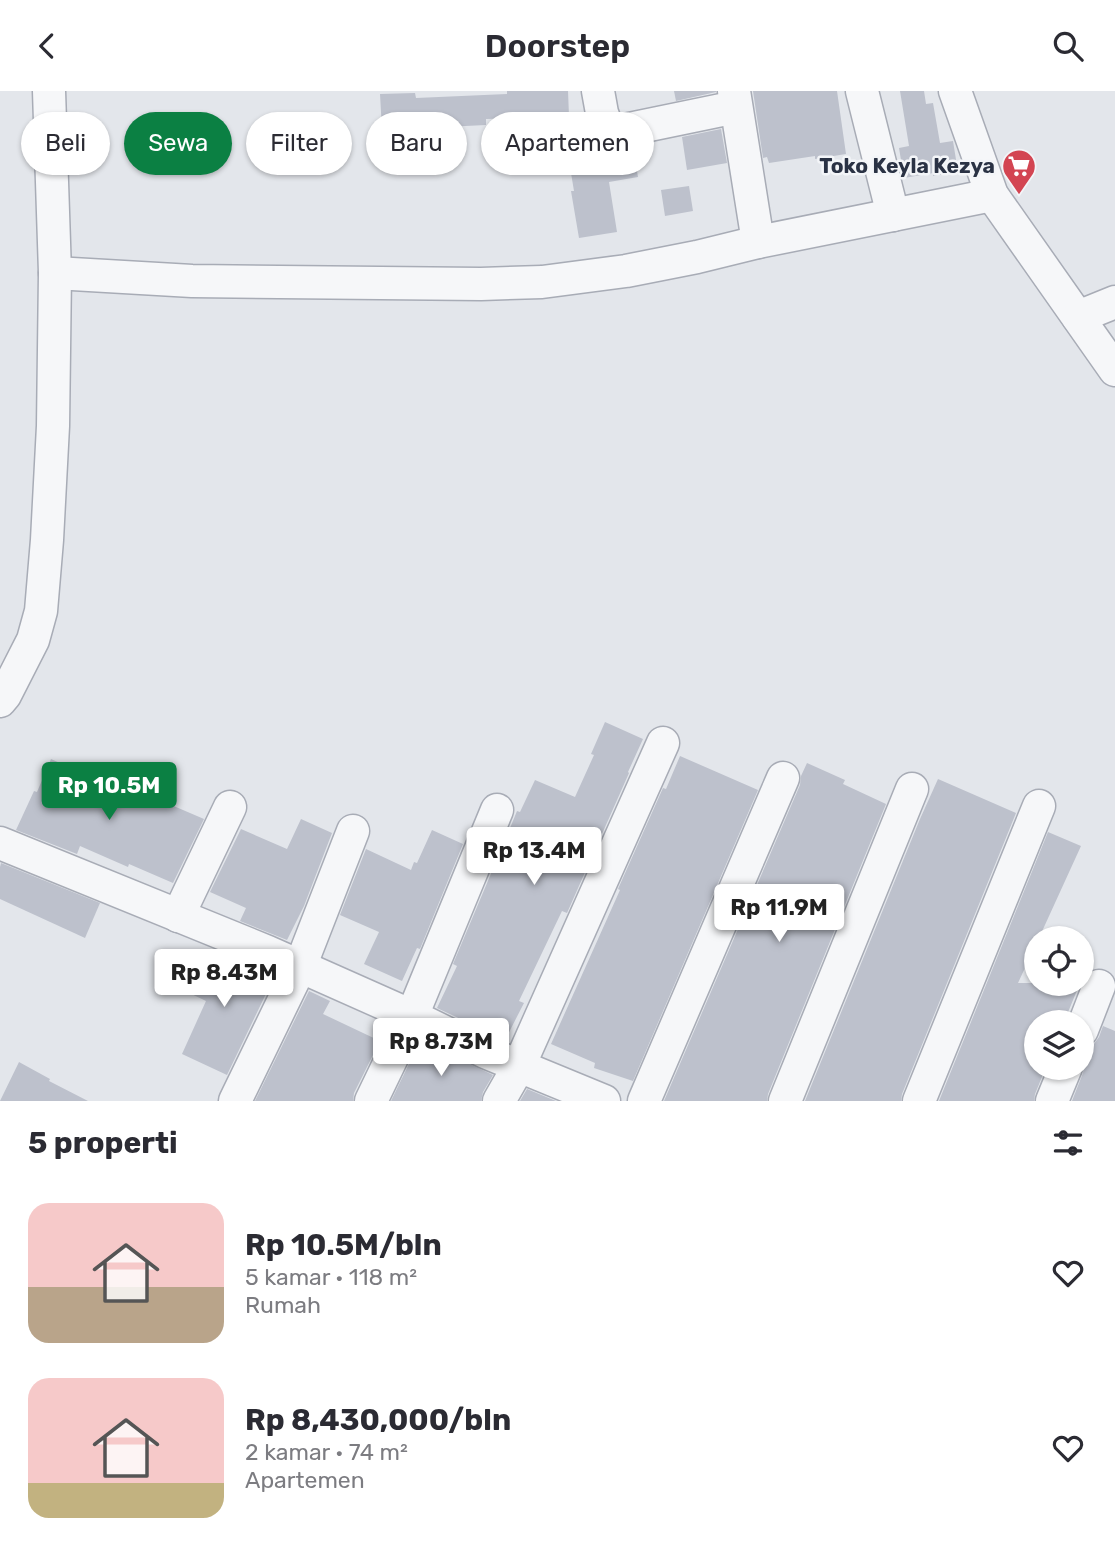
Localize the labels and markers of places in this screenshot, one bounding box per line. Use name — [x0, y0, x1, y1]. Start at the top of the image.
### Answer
supermarket icon: Toko Keyla Kezya — [1000, 147, 1038, 196]
place label: Toko Keyla Kezya — [819, 153, 995, 178]
pin: Rp 10.5M — [37, 763, 181, 822]
pin: Rp 13.4M — [462, 827, 606, 887]
pin: Rp 11.9M — [707, 885, 851, 944]
pin: Rp 8.43M — [152, 949, 296, 1009]
pin: Rp 8.73M — [369, 1019, 513, 1078]

